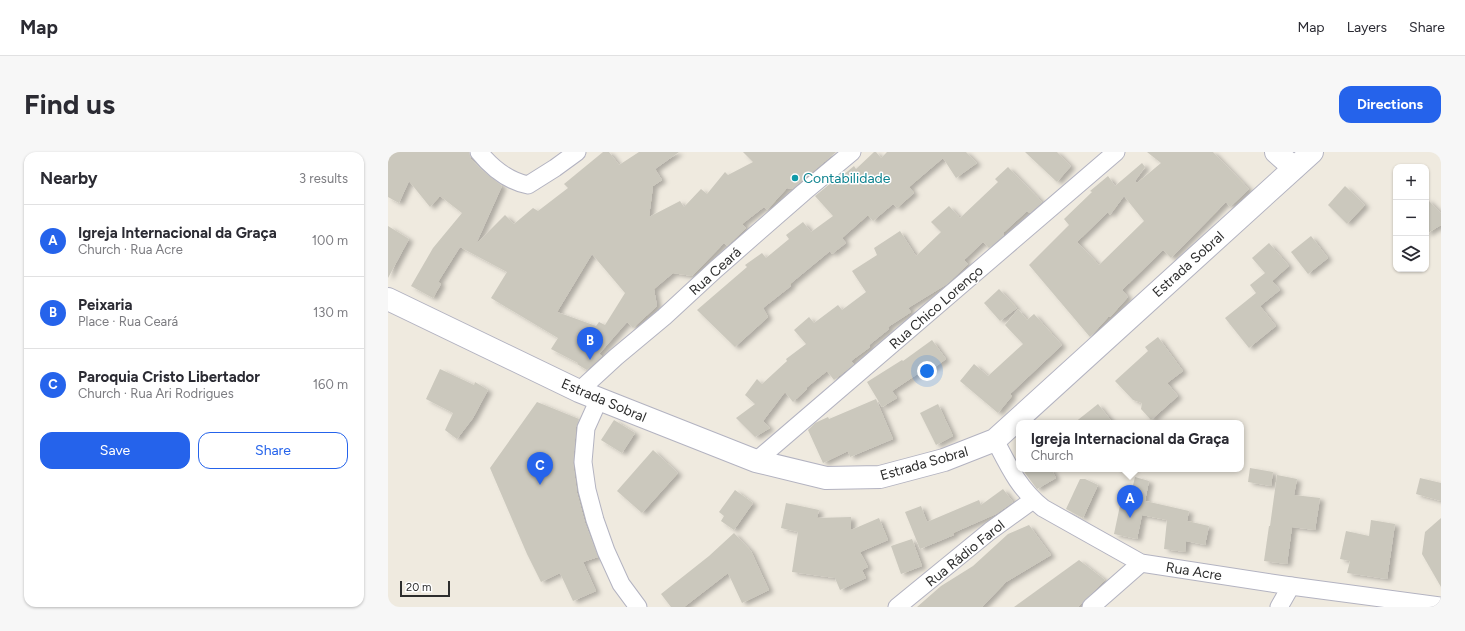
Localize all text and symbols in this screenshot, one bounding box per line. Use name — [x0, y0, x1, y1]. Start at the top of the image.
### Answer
text: Map — [20, 16, 58, 39]
text: Map — [1297, 19, 1325, 36]
text: Layers — [1347, 19, 1387, 36]
text: Share — [1409, 19, 1445, 36]
button: Directions — [1339, 86, 1441, 123]
text: Find us — [24, 87, 115, 121]
map controls — [1393, 164, 1429, 272]
button: + — [1393, 164, 1429, 200]
text: Nearby — [40, 168, 98, 188]
place label: Contabilidade — [803, 170, 891, 187]
text: 3 results — [299, 171, 348, 186]
marker: Contabilidade — [790, 173, 800, 183]
button: − — [1393, 200, 1429, 236]
text: Igreja Internacional da Graça — [78, 224, 277, 242]
street label: Estrada Sobral — [1149, 228, 1228, 301]
text: A — [48, 233, 58, 248]
text: 100 m — [312, 233, 348, 248]
button: layers — [1393, 236, 1429, 272]
text: Church · Rua Acre — [78, 242, 183, 257]
street label: Rua Ceará — [686, 244, 745, 299]
street label: Rua Chico Lorenço — [886, 262, 987, 353]
text: Peixaria — [78, 296, 133, 314]
text: B — [49, 305, 57, 320]
text: 130 m — [313, 305, 348, 320]
text: Place · Rua Ceará — [78, 314, 178, 329]
pin: B — [577, 327, 603, 360]
your location — [917, 361, 937, 381]
text: Paroquia Cristo Libertador — [78, 368, 260, 386]
street label: Estrada Sobral — [559, 375, 649, 426]
text: C — [48, 377, 58, 392]
text: 160 m — [313, 377, 348, 392]
text: Church · Rua Ari Rodrigues — [78, 386, 234, 401]
popup — [1016, 420, 1244, 472]
text: Igreja Internacional da Graça — [1031, 430, 1229, 448]
button: Save — [40, 432, 190, 469]
button: Share — [198, 432, 348, 469]
street label: Estrada Sobral — [878, 443, 970, 484]
text: Church — [1031, 448, 1073, 463]
pin: C — [527, 452, 553, 485]
pin: A — [1117, 485, 1143, 518]
street label: Rua Rádio Farol — [922, 516, 1008, 590]
street label: Rua Acre — [1165, 559, 1224, 584]
scale bar — [400, 579, 450, 598]
text: 20 m — [406, 581, 431, 594]

